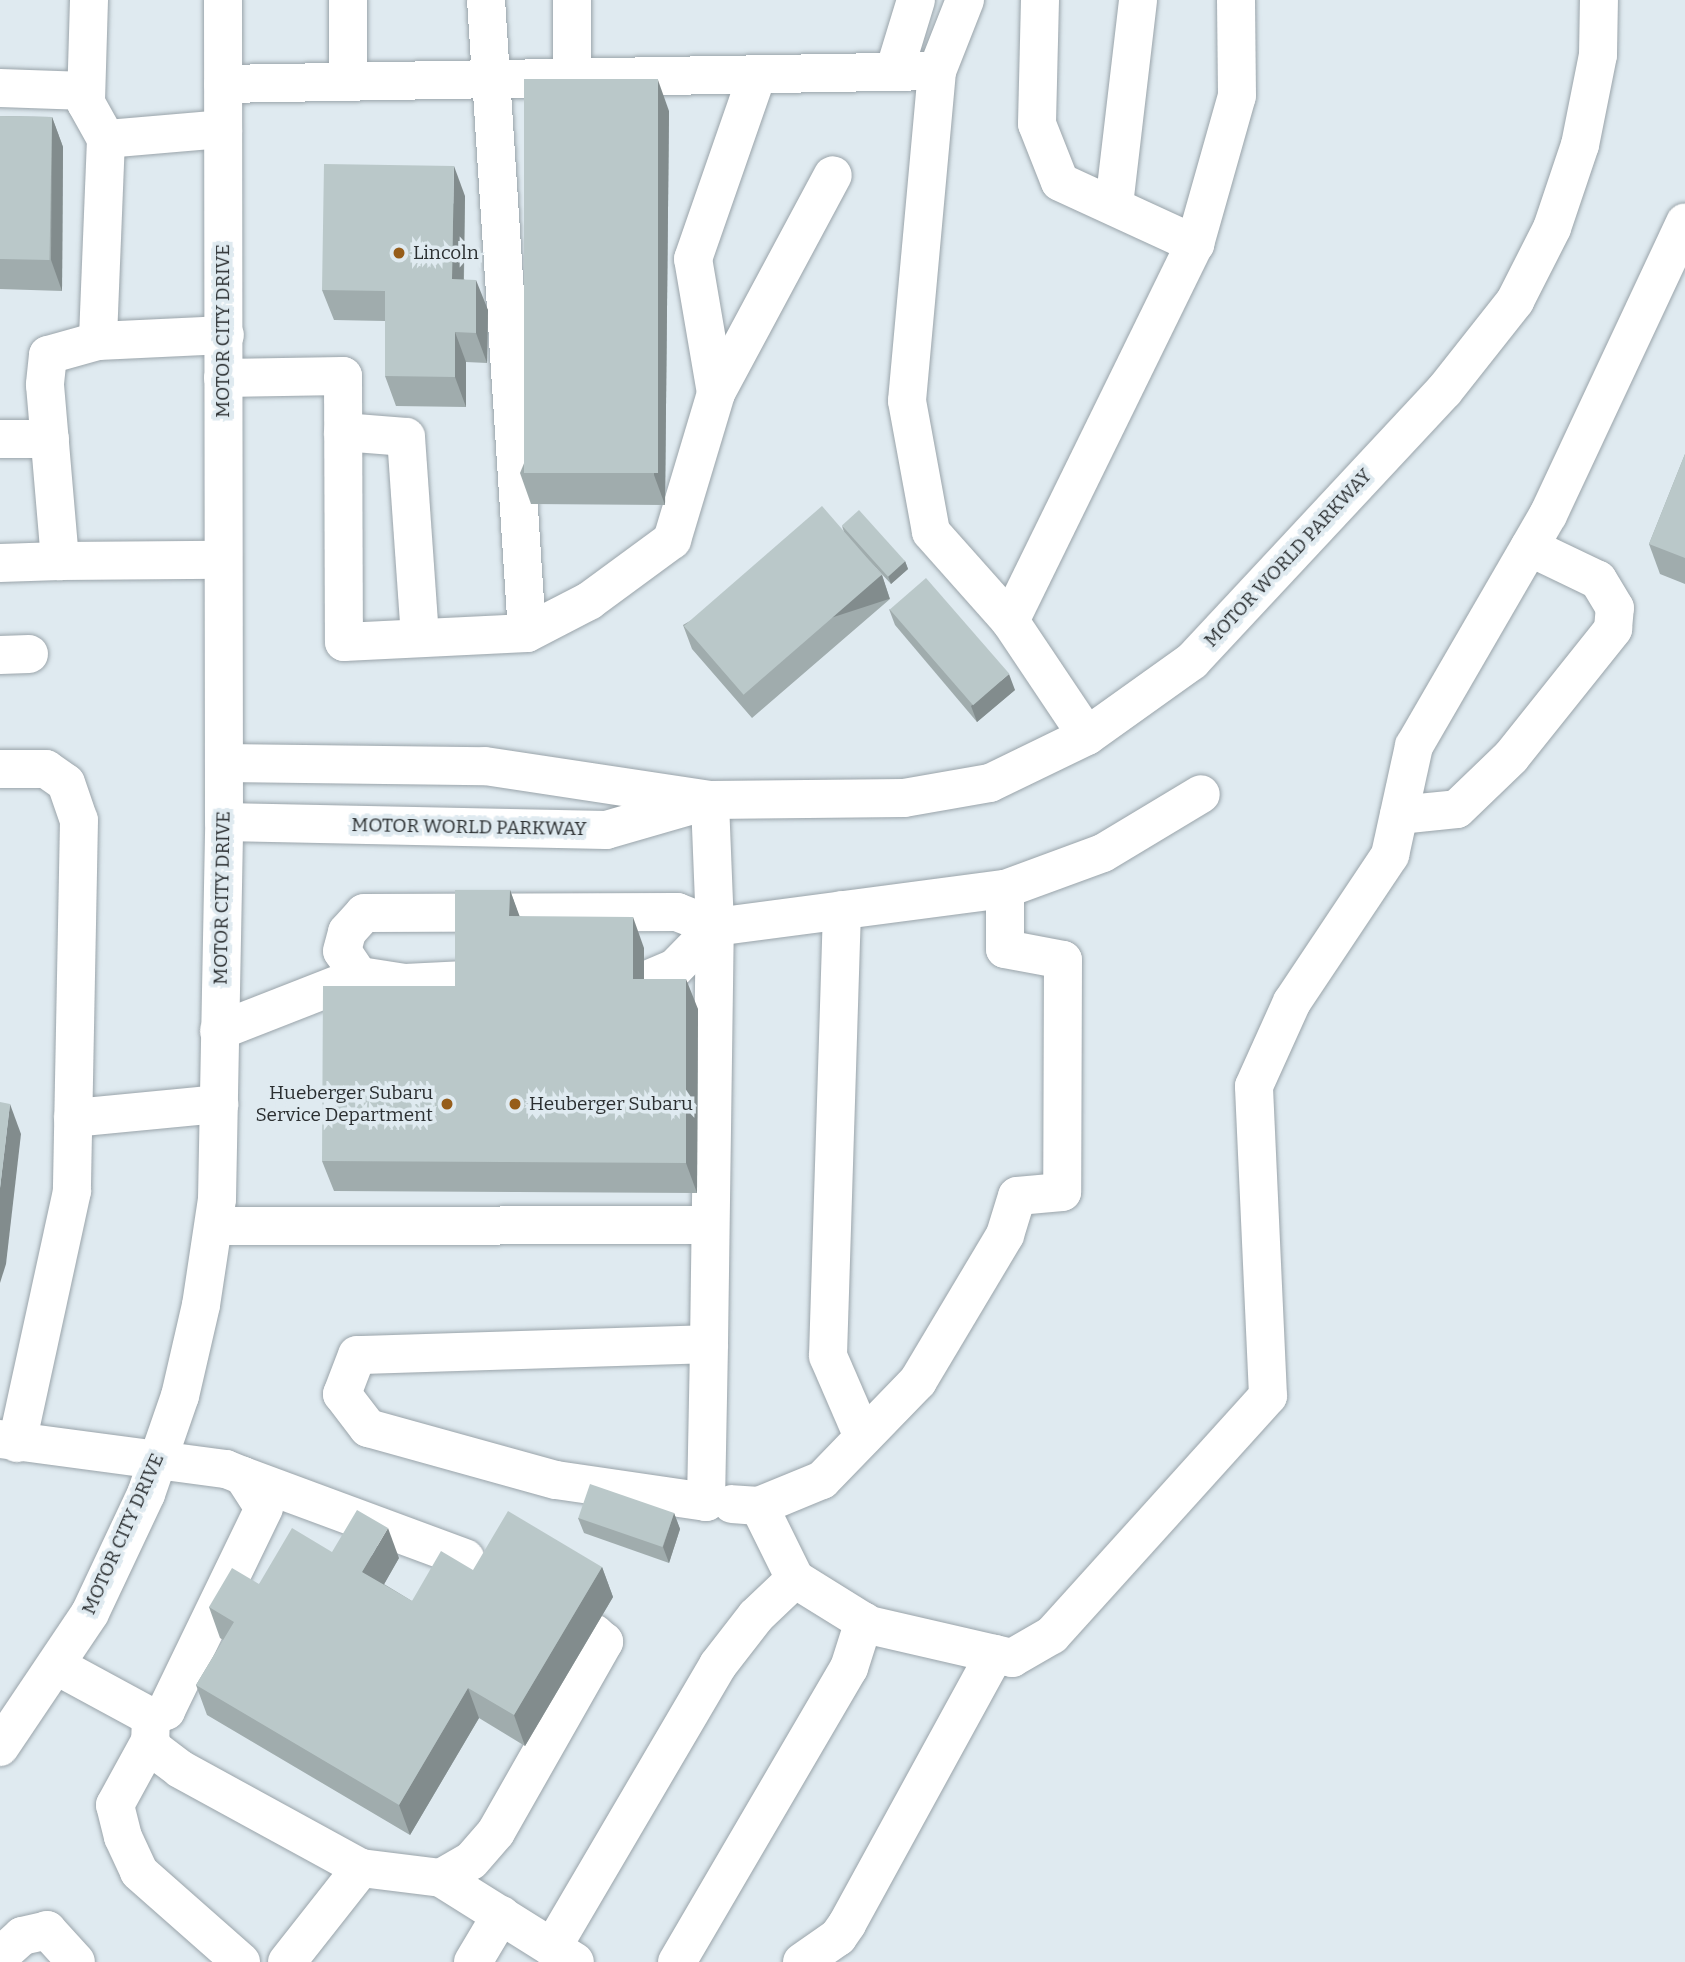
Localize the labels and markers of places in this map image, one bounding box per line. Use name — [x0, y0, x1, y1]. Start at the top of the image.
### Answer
place label: Lincoln — [413, 242, 479, 264]
marker: Lincoln — [391, 245, 407, 261]
place label: Hueberger Subaru Service Department — [255, 1082, 433, 1126]
place label: Heuberger Subaru — [529, 1093, 693, 1115]
marker: Hueberger Subaru Service Department — [439, 1096, 455, 1112]
marker: Heuberger Subaru — [507, 1096, 523, 1112]

